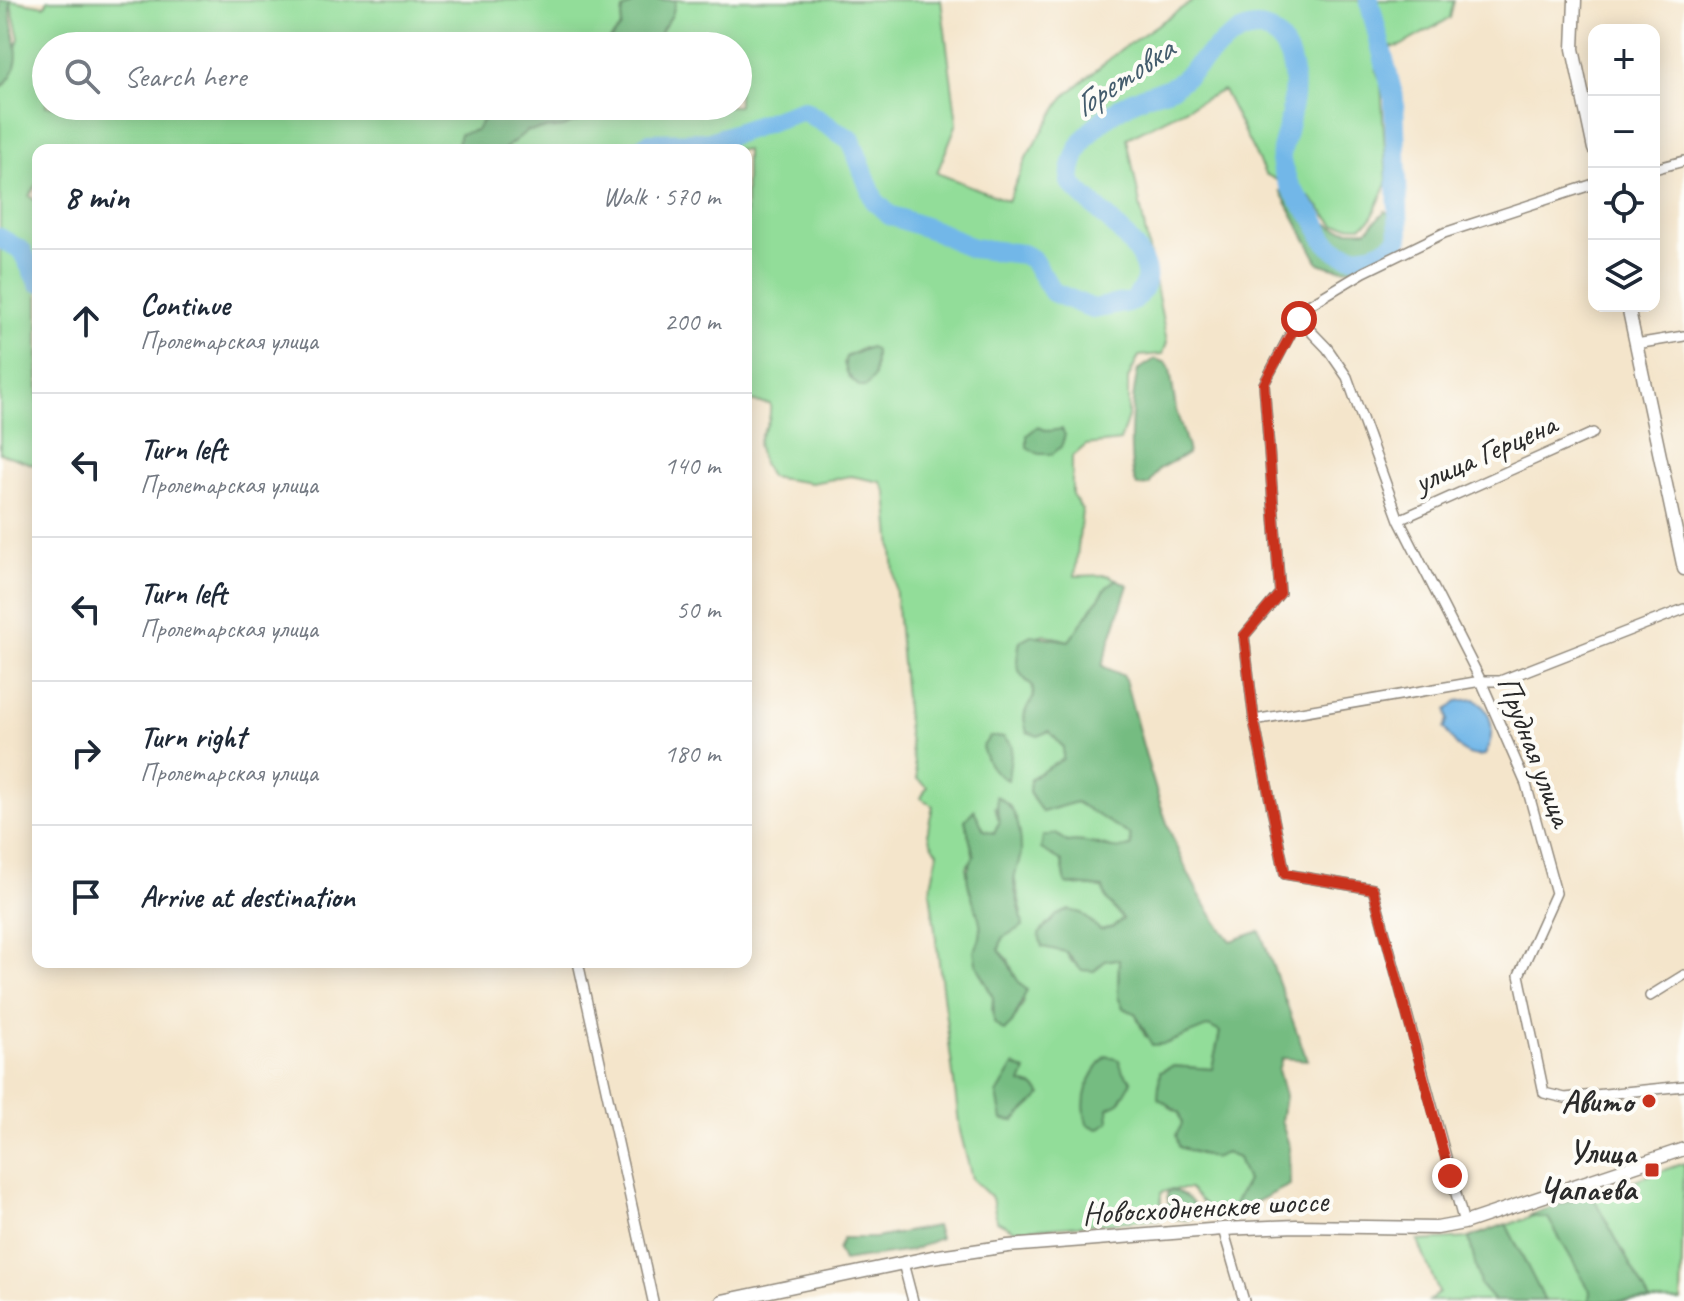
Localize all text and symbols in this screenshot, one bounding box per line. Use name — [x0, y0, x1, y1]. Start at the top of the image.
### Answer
map controls — [1588, 24, 1660, 312]
button: + — [1588, 24, 1660, 96]
water label: Горетовка — [1064, 26, 1184, 126]
search box — [32, 32, 752, 120]
icon: search — [60, 54, 104, 98]
text: Search here — [124, 57, 246, 95]
button: − — [1588, 96, 1660, 168]
button: locate — [1588, 168, 1660, 240]
text: 8 min — [64, 175, 129, 218]
text: Walk · 570 m — [603, 180, 720, 213]
button: layers — [1588, 240, 1660, 312]
text: Continue — [140, 286, 230, 324]
icon: ahead — [64, 299, 108, 343]
route start — [1281, 301, 1317, 337]
text: 200 m — [664, 305, 720, 338]
text: Пролетарская улица — [140, 324, 318, 357]
street label: улица Герцена — [1406, 402, 1565, 503]
text: Turn left — [140, 430, 227, 468]
icon: left — [64, 443, 108, 487]
text: 140 m — [664, 449, 720, 482]
text: Пролетарская улица — [140, 468, 318, 501]
text: Turn left — [140, 574, 227, 612]
icon: left — [64, 587, 108, 631]
text: 50 m — [676, 593, 720, 626]
text: Пролетарская улица — [140, 612, 318, 645]
street label: Прудная улица — [1488, 670, 1583, 835]
text: Turn right — [140, 718, 245, 756]
icon: right — [64, 731, 108, 775]
text: 180 m — [664, 737, 720, 770]
text: Пролетарская улица — [140, 756, 318, 789]
icon: arrive — [64, 875, 108, 919]
text: Arrive at destination — [140, 878, 355, 916]
place label: Авито — [1562, 1081, 1636, 1122]
marker: Авито — [1640, 1092, 1658, 1110]
place label: Улица Чапаева — [1539, 1132, 1639, 1210]
route end — [1432, 1158, 1468, 1194]
marker: Улица Чапаева — [1643, 1161, 1661, 1179]
street label: Новосходненское шоссе — [1081, 1180, 1331, 1234]

